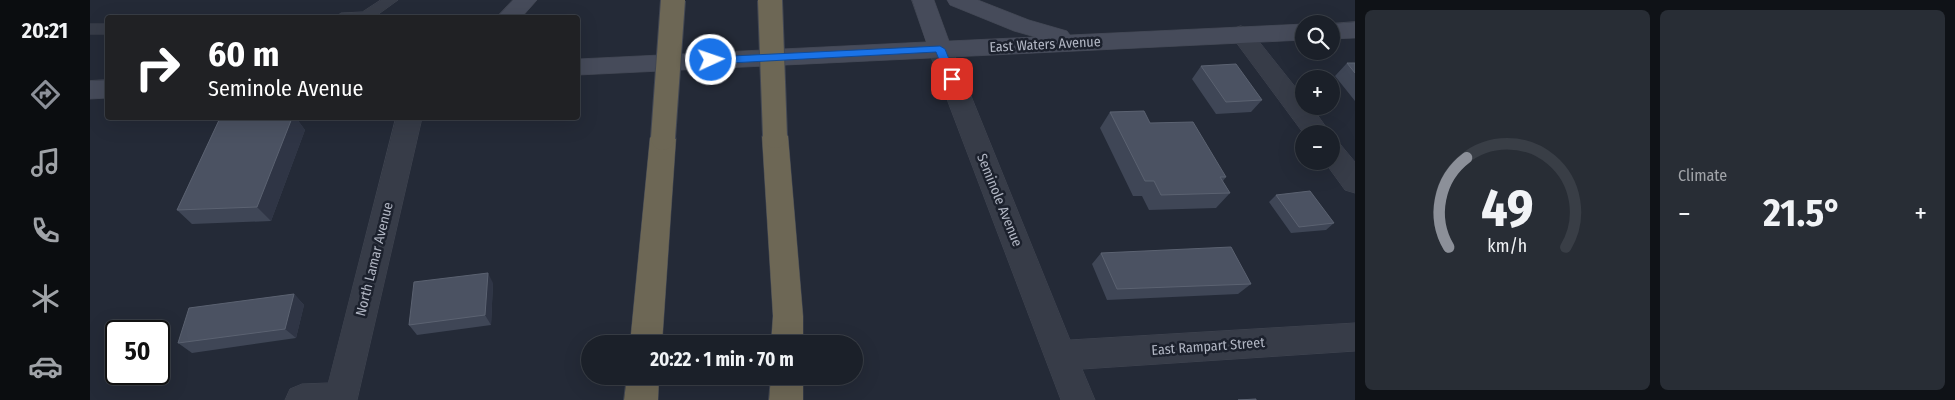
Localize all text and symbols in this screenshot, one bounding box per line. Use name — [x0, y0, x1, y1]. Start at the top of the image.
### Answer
map controls — [1295, 15, 1340, 170]
button: search — [1295, 15, 1340, 60]
text: 20:21 — [22, 17, 68, 44]
text: 60 m — [208, 33, 279, 75]
position arrow — [684, 33, 736, 85]
street label: East Waters Avenue — [989, 33, 1101, 56]
icon: right — [125, 35, 190, 100]
pin — [931, 58, 973, 100]
icon: arrive — [938, 65, 966, 93]
button: + — [1295, 70, 1340, 115]
text: Seminole Avenue — [208, 75, 363, 102]
icon: directions — [28, 77, 63, 112]
button: − — [1295, 125, 1340, 170]
icon: music — [28, 145, 63, 180]
street label: Seminole Avenue — [973, 151, 1026, 249]
text: Climate — [1678, 166, 1727, 185]
text: 49 — [1481, 177, 1534, 240]
text: 21.5° — [1763, 190, 1842, 236]
text: − — [1678, 197, 1691, 230]
text: + — [1914, 197, 1927, 230]
street label: North Lamar Avenue — [352, 200, 397, 318]
icon: phone — [28, 213, 63, 248]
text: km/h — [1488, 235, 1527, 257]
icon: climate — [28, 281, 63, 316]
speed limit sign: 50 — [105, 320, 170, 385]
street label: East Rampart Street — [1151, 334, 1266, 359]
text: 20:22 · 1 min · 70 m — [650, 348, 794, 371]
icon: car — [28, 349, 63, 384]

